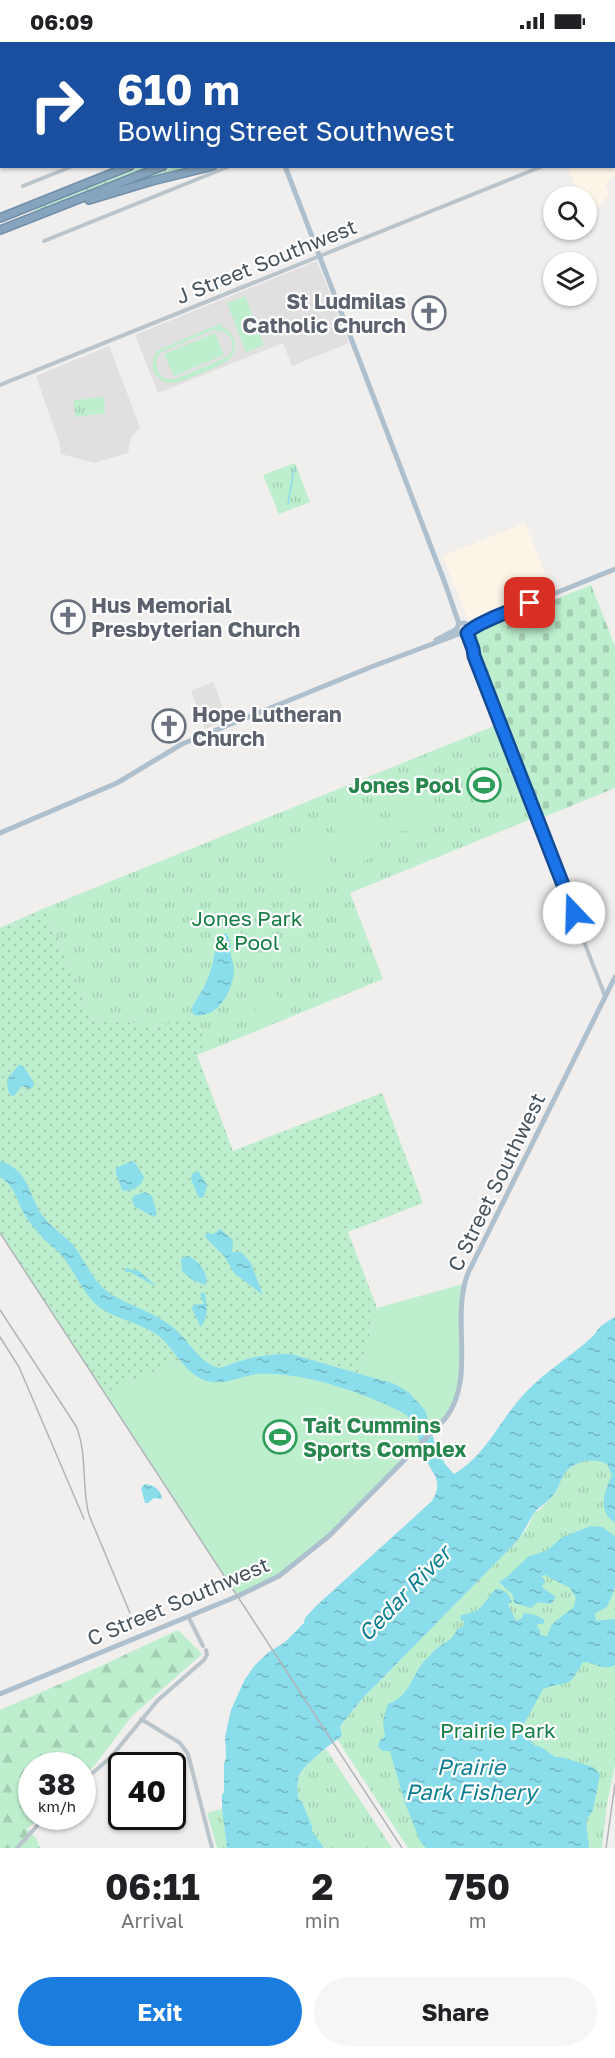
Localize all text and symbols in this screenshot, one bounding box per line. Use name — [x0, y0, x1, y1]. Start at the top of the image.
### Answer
text: 06:09 — [30, 8, 94, 35]
text: 610 m — [117, 64, 240, 114]
icon: right — [18, 66, 96, 144]
text: Bowling Street Southwest — [117, 115, 455, 147]
map controls — [543, 186, 597, 306]
button: search — [543, 186, 597, 240]
street label: J Street Southwest — [172, 213, 360, 309]
button: layers — [543, 252, 597, 306]
place label: St Ludmilas Catholic Church — [242, 288, 406, 338]
church icon: St Ludmilas Catholic Church — [411, 295, 447, 331]
pin — [504, 577, 555, 628]
icon: arrive — [513, 586, 546, 619]
place label: Hus Memorial Presbyterian Church — [91, 592, 300, 642]
church icon: Hus Memorial Presbyterian Church — [50, 599, 86, 635]
place label: Hope Lutheran Church — [192, 701, 342, 751]
church icon: Hope Lutheran Church — [151, 708, 187, 744]
sports icon: Jones Pool — [466, 767, 502, 803]
place label: Jones Pool — [348, 772, 461, 798]
position arrow — [542, 881, 606, 945]
park label: Jones Park & Pool — [191, 905, 303, 955]
street label: C Street Southwest — [442, 1089, 550, 1275]
place label: Tait Cummins Sports Complex — [303, 1412, 466, 1462]
sports icon: Tait Cummins Sports Complex — [262, 1419, 298, 1455]
water label: Cedar River — [352, 1537, 458, 1646]
street label: C Street Southwest — [83, 1551, 273, 1651]
park label: Prairie Park — [440, 1717, 556, 1743]
speed limit sign: 40 — [108, 1752, 186, 1830]
water label: Prairie Park Fishery — [405, 1753, 539, 1805]
text: 38 — [38, 1766, 76, 1802]
text: km/h — [38, 1797, 76, 1815]
text: 06:11 — [105, 1865, 200, 1908]
text: 2 — [311, 1865, 333, 1908]
text: 750 — [445, 1865, 510, 1908]
text: Arrival — [121, 1908, 184, 1932]
text: min — [305, 1908, 340, 1932]
text: m — [469, 1908, 486, 1932]
button: Exit — [18, 1977, 302, 2046]
button: Share — [314, 1977, 597, 2046]

